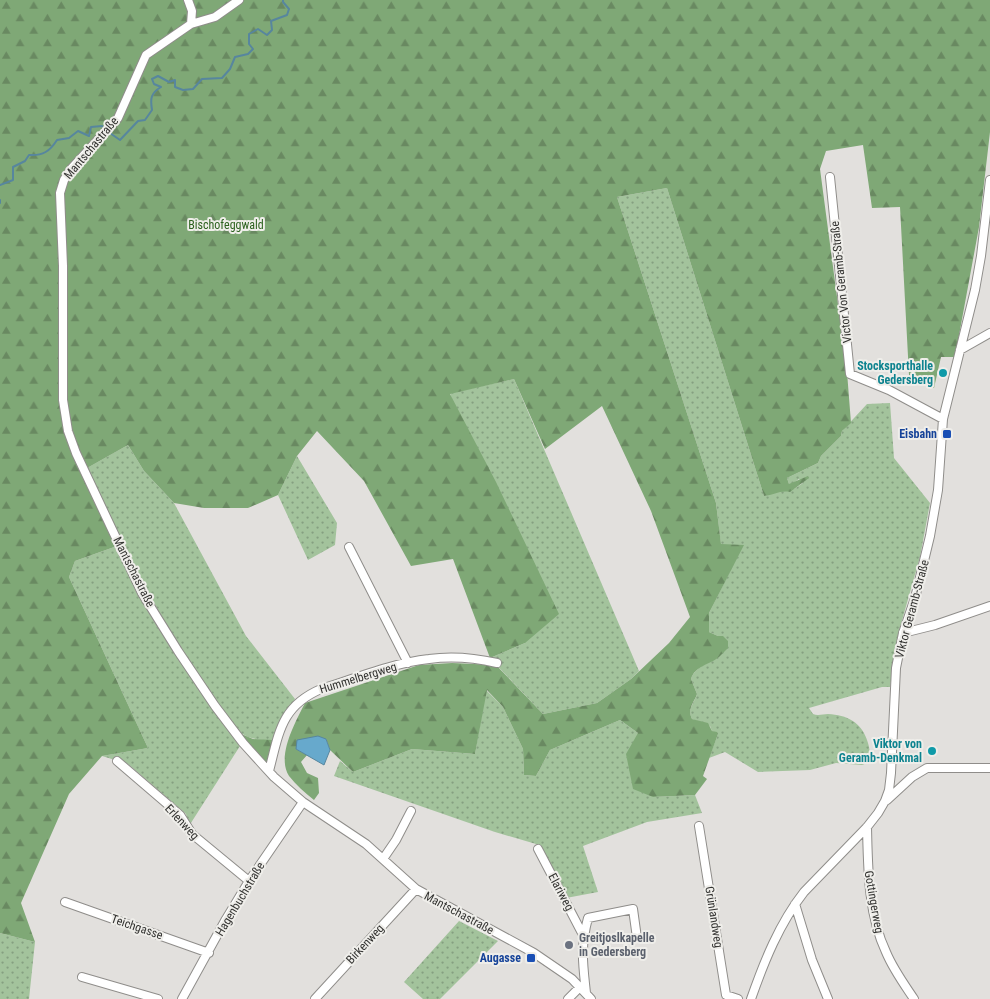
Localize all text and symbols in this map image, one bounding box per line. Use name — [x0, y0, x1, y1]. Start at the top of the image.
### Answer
street label: Mantschastraße — [61, 114, 121, 182]
park label: Bischofeggwald — [188, 218, 264, 232]
street label: Victor Von Geramb-Straße — [828, 220, 854, 344]
place label: Stocksporthalle Gedersberg — [857, 359, 933, 387]
marker: Stocksporthalle Gedersberg — [937, 367, 949, 379]
place label: Eisbahn — [899, 427, 937, 441]
marker: Eisbahn — [941, 428, 953, 440]
street label: Mantschastraße — [110, 535, 158, 610]
street label: Viktor Geramb-Straße — [892, 558, 932, 660]
street label: Hummelbergweg — [318, 660, 398, 696]
place label: Viktor von Geramb-Denkmal — [839, 737, 922, 765]
marker: Viktor von Geramb-Denkmal — [926, 745, 938, 757]
street label: Erlenweg — [162, 801, 202, 843]
street label: Hagenbuchstraße — [212, 859, 268, 938]
street label: Gottingerweg — [862, 870, 886, 935]
street label: Elariweg — [545, 871, 577, 913]
street label: Grünlandweg — [702, 885, 726, 949]
street label: Mantschastraße — [422, 889, 497, 937]
street label: Teichgasse — [109, 912, 165, 942]
street label: Birkenweg — [343, 921, 387, 967]
place label: Greitjoslkapelle in Gedersberg — [579, 931, 655, 959]
marker: Greitjoslkapelle in Gedersberg — [563, 939, 575, 951]
place label: Augasse — [480, 951, 521, 965]
marker: Augasse — [525, 952, 537, 964]

